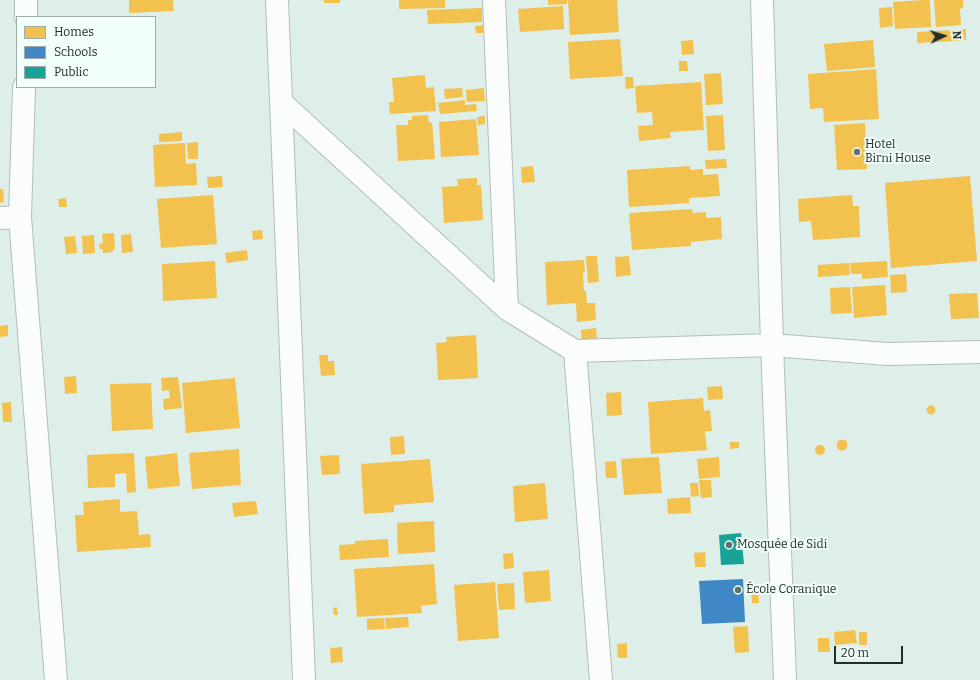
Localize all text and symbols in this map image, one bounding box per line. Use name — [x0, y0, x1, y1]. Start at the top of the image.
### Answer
legend — [16, 16, 156, 88]
north arrow — [924, 16, 964, 56]
text: Homes — [54, 25, 94, 39]
text: N — [950, 30, 963, 40]
text: Schools — [54, 45, 97, 59]
text: Public — [54, 65, 89, 79]
place label: Hotel Birni House — [865, 138, 931, 166]
marker: Hotel Birni House — [852, 147, 862, 157]
place label: Mosquée de Sidi — [737, 538, 827, 552]
marker: Mosquée de Sidi — [724, 540, 734, 550]
place label: École Coranique — [746, 583, 836, 597]
marker: École Coranique — [733, 585, 743, 595]
scale bar — [836, 638, 905, 664]
text: 20 m — [841, 646, 869, 660]

